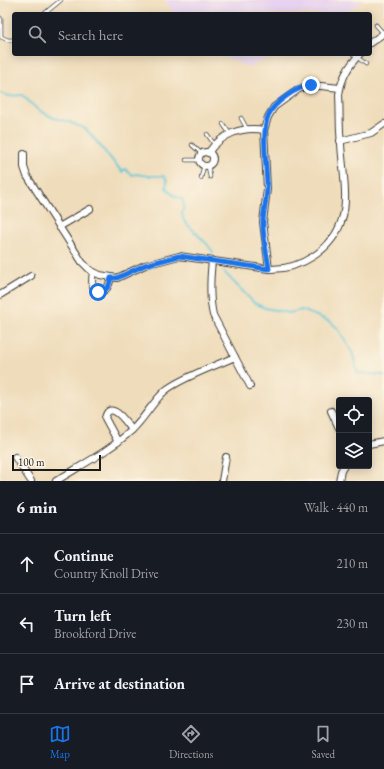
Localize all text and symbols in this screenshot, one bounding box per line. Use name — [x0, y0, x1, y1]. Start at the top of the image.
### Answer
search box — [12, 12, 372, 56]
icon: search — [26, 23, 48, 45]
text: Search here — [58, 25, 123, 44]
route end — [302, 76, 320, 94]
route start — [89, 283, 107, 301]
map controls — [336, 397, 372, 469]
button: locate — [336, 397, 372, 433]
button: layers — [336, 433, 372, 469]
scale bar — [12, 453, 101, 472]
text: 100 m — [18, 455, 45, 469]
text: 6 min — [16, 496, 57, 518]
text: Walk · 440 m — [304, 499, 368, 516]
text: Continue — [54, 546, 114, 565]
icon: ahead — [16, 553, 38, 575]
text: 210 m — [337, 555, 368, 572]
text: Country Knoll Drive — [54, 565, 159, 582]
text: Turn left — [54, 606, 111, 625]
icon: left — [16, 613, 38, 635]
text: 230 m — [337, 615, 368, 632]
text: Brookford Drive — [54, 625, 136, 642]
icon: arrive — [16, 673, 38, 695]
text: Arrive at destination — [54, 674, 185, 693]
tab: Map — [49, 723, 71, 761]
tab: Directions — [169, 723, 213, 761]
tab: Saved — [311, 723, 335, 761]

